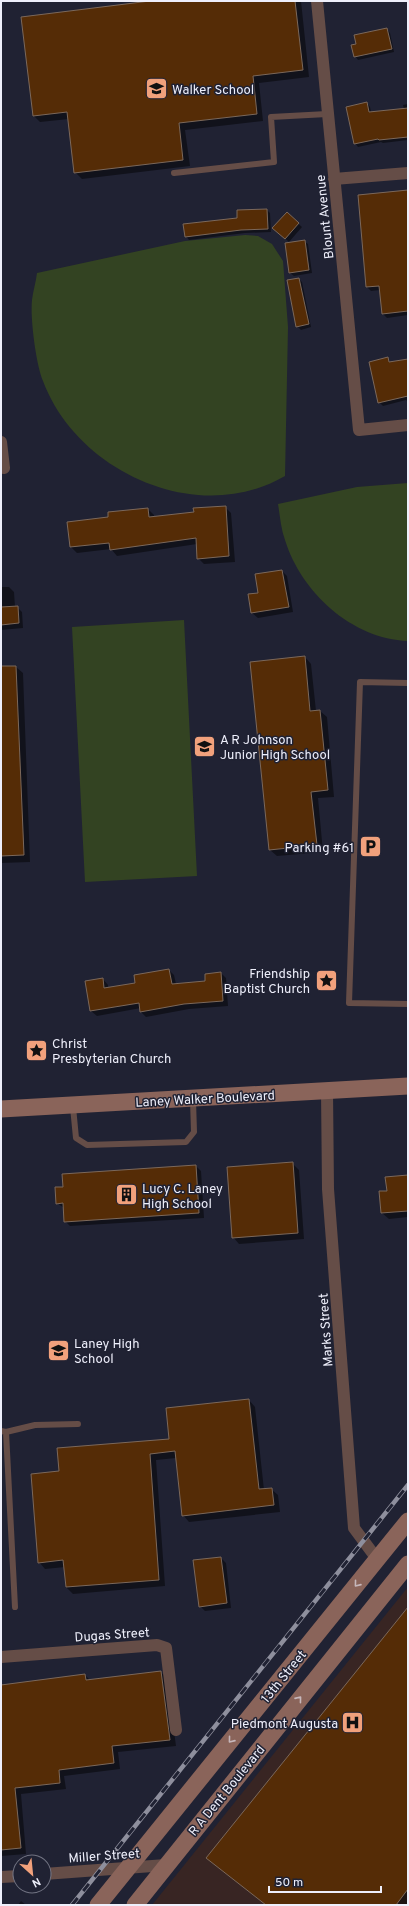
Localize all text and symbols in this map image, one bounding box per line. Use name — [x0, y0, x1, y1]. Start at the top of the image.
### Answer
school or university icon: Walker School — [143, 76, 169, 102]
place label: Walker School — [172, 83, 254, 99]
street label: Blount Avenue — [314, 174, 338, 260]
school or university icon: A R Johnson Junior High School — [191, 733, 217, 759]
place label: A R Johnson Junior High School — [220, 733, 330, 764]
parking icon: Parking #61 — [357, 834, 383, 860]
place label: Parking #61 — [284, 841, 354, 857]
place label: Friendship Baptist Church — [224, 967, 310, 998]
place icon: Friendship Baptist Church — [313, 967, 339, 993]
place icon: Christ Presbyterian Church — [23, 1037, 49, 1063]
place label: Christ Presbyterian Church — [52, 1037, 171, 1068]
street label: Laney Walker Boulevard — [135, 1088, 275, 1112]
building icon: Lucy C. Laney High School — [114, 1182, 140, 1208]
place label: Lucy C. Laney High School — [142, 1182, 223, 1213]
street label: Marks Street — [316, 1292, 338, 1367]
school or university icon: Laney High School — [46, 1337, 72, 1363]
place label: Laney High School — [74, 1337, 140, 1368]
one-way arrow — [355, 1580, 362, 1587]
street label: Dugas Street — [74, 1625, 150, 1647]
street label: 13th Street — [258, 1648, 311, 1707]
one-way arrow — [294, 1697, 301, 1704]
hospital icon: Piedmont Augusta — [340, 1710, 366, 1736]
place label: Piedmont Augusta — [231, 1717, 338, 1733]
one-way arrow — [229, 1735, 236, 1742]
street label: R A Dent Boulevard — [186, 1743, 269, 1840]
street label: Miller Street — [68, 1847, 140, 1867]
north arrow — [12, 1854, 52, 1894]
scale bar — [269, 1868, 381, 1894]
text: N — [29, 1874, 43, 1890]
text: 50 m — [275, 1875, 303, 1891]

